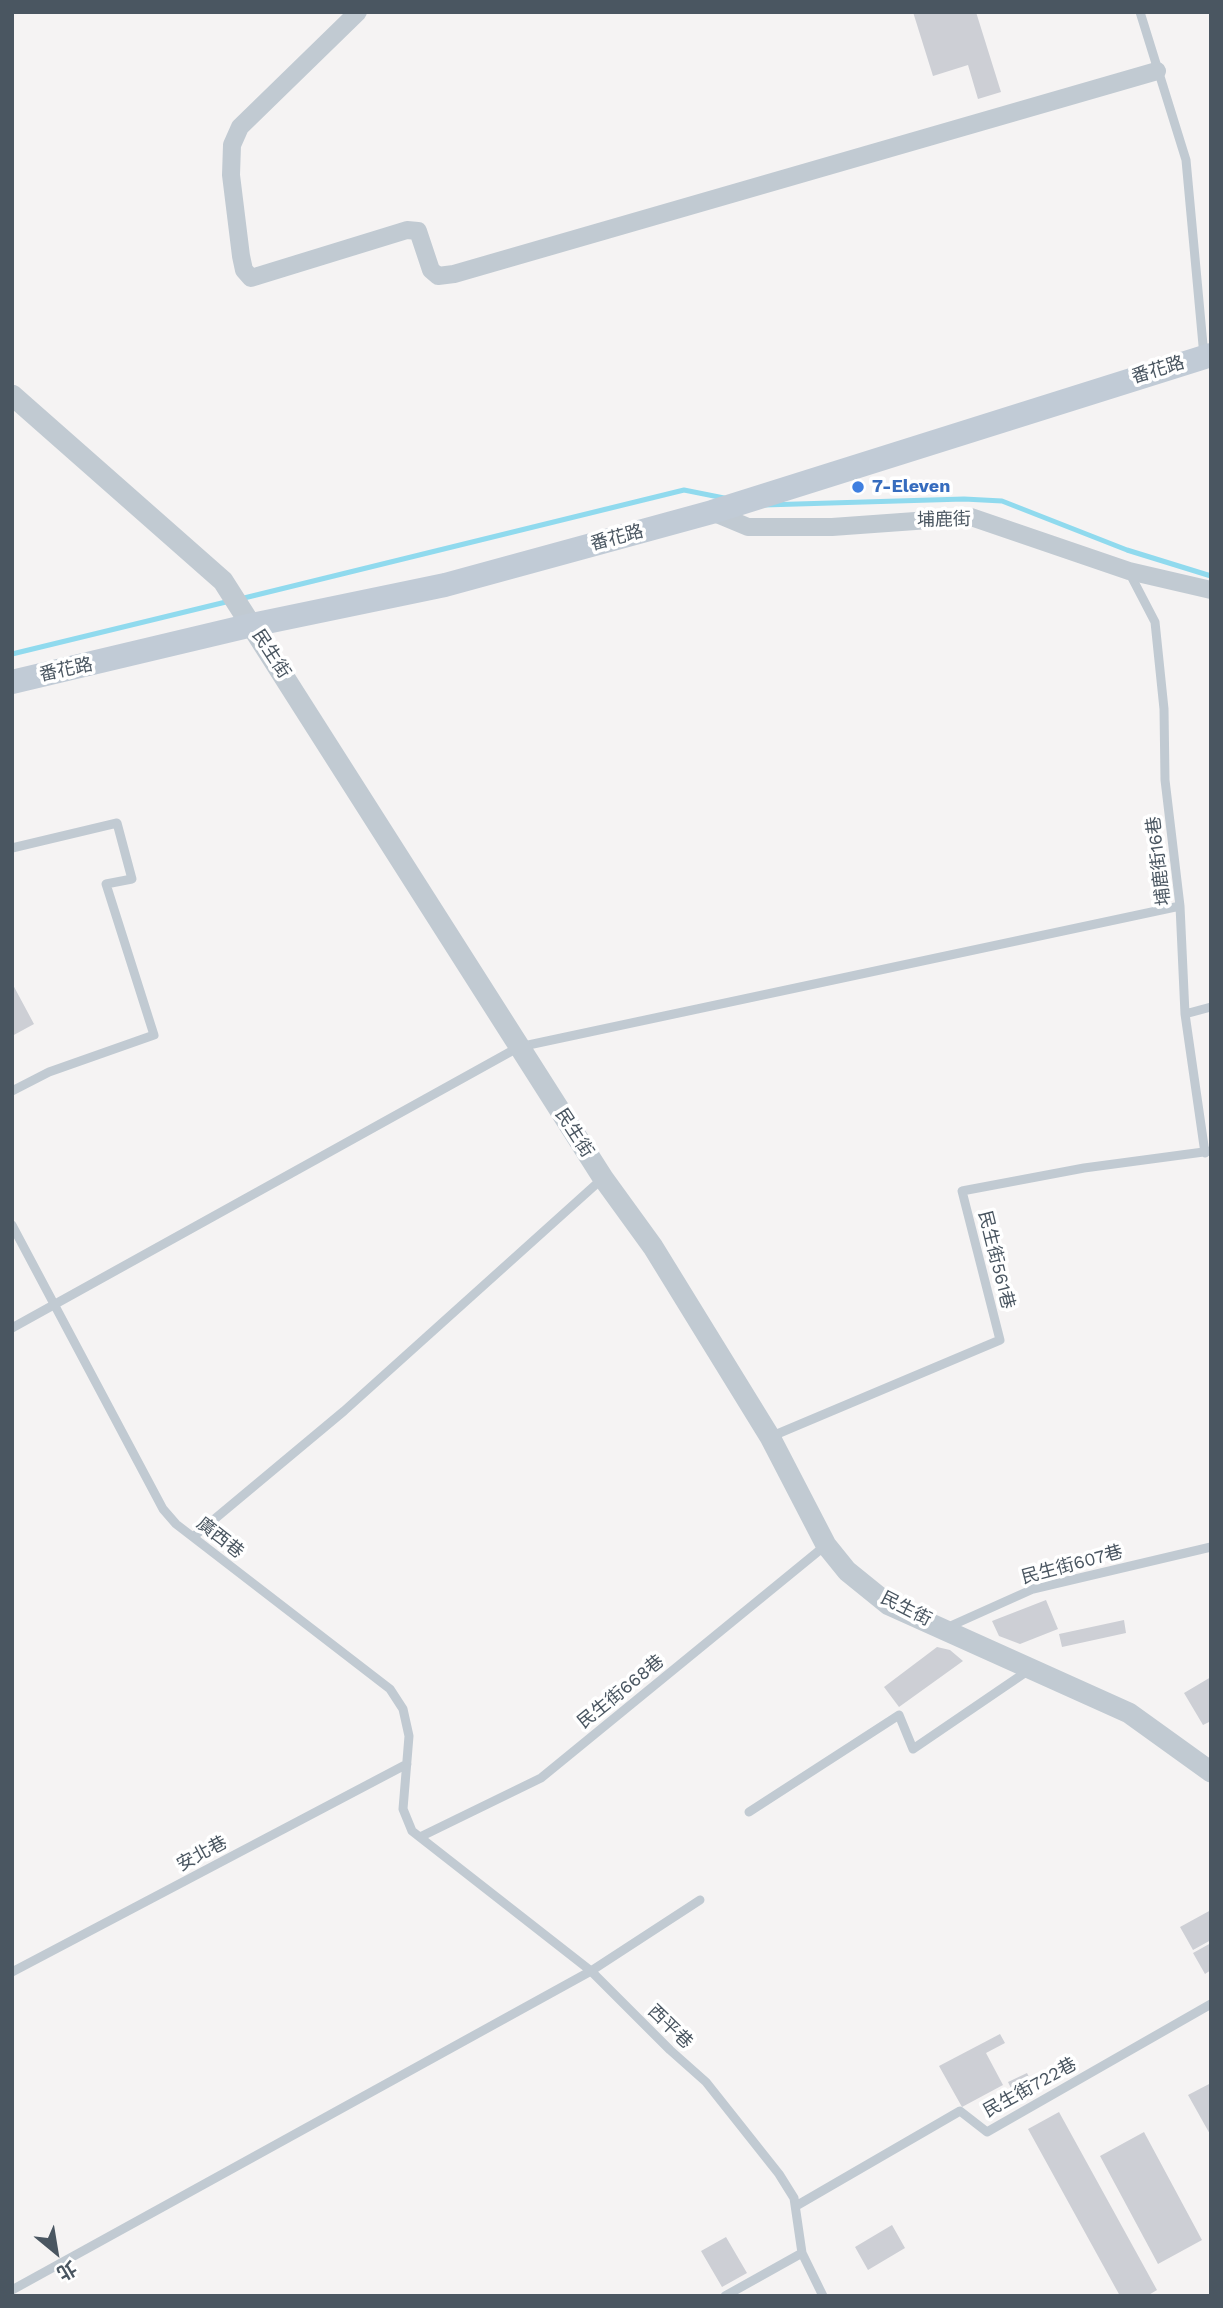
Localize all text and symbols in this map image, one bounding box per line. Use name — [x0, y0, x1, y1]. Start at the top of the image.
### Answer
street label: 番花路 — [1129, 352, 1187, 388]
place label: 7-Eleven — [872, 476, 950, 498]
marker: 7-Eleven — [850, 479, 866, 495]
street label: 埔鹿街 — [917, 509, 971, 531]
street label: 番花路 — [588, 521, 646, 555]
street label: 民生街 — [247, 625, 295, 683]
street label: 番花路 — [37, 654, 95, 686]
street label: 埔鹿街16巷 — [1143, 815, 1175, 907]
street label: 民生街 — [550, 1104, 598, 1162]
street label: 民生街561巷 — [973, 1209, 1019, 1311]
street label: 廣西巷 — [192, 1513, 248, 1563]
street label: 民生街607巷 — [1019, 1541, 1125, 1589]
street label: 民生街 — [877, 1587, 935, 1631]
street label: 民生街668巷 — [573, 1651, 669, 1733]
street label: 安北巷 — [173, 1832, 231, 1876]
street label: 西平巷 — [643, 2000, 697, 2054]
street label: 民生街722巷 — [980, 2054, 1080, 2122]
north arrow — [21, 2217, 91, 2287]
text: 北 — [53, 2256, 81, 2285]

